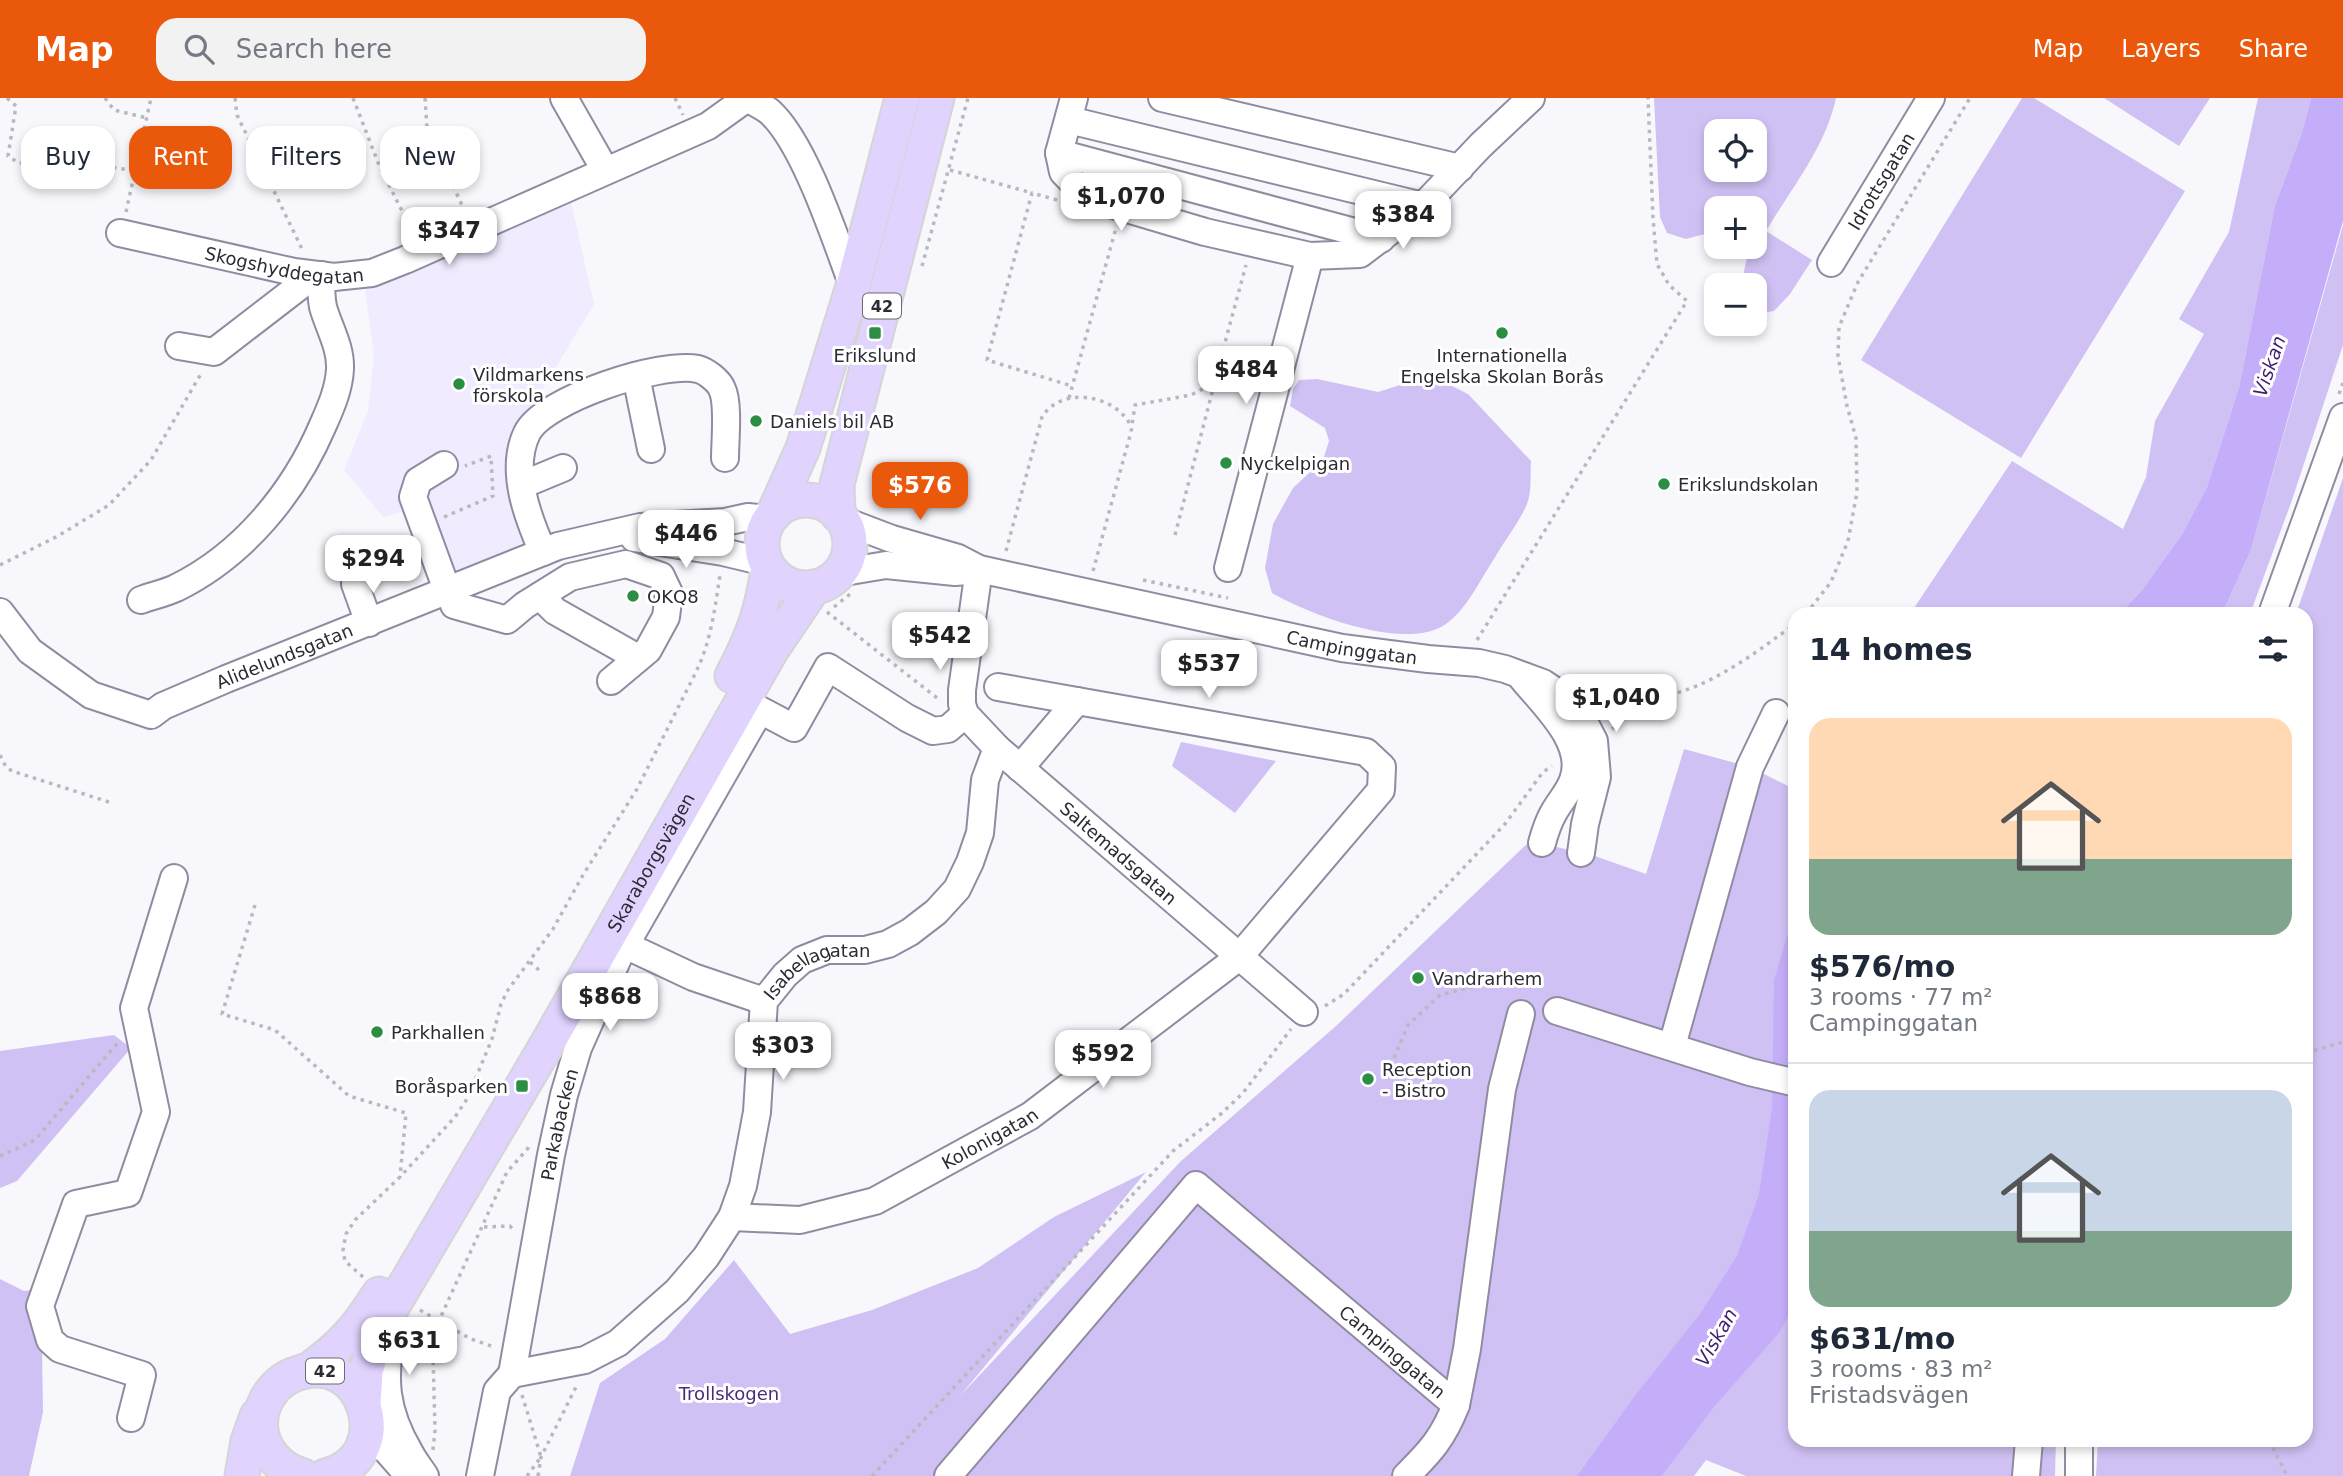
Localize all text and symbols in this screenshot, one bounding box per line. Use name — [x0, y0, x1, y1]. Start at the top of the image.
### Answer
search box — [156, 18, 646, 81]
text: Map — [35, 30, 114, 69]
icon: search — [180, 30, 218, 68]
text: Search here — [236, 34, 392, 64]
text: Map — [2033, 35, 2083, 63]
text: Layers — [2121, 35, 2201, 63]
text: Share — [2239, 35, 2308, 63]
map controls — [1704, 119, 1767, 336]
button: locate — [1704, 119, 1767, 182]
chip: Buy — [21, 126, 115, 189]
chip: Rent — [129, 126, 232, 189]
chip: Filters — [246, 126, 366, 189]
chip: New — [380, 126, 480, 189]
street label: Idrottsgatan — [1843, 128, 1918, 233]
pin: $1,070 — [1064, 174, 1178, 233]
text: $1,070 — [1077, 183, 1165, 209]
pin: $384 — [1362, 192, 1444, 251]
button: + — [1704, 196, 1767, 259]
text: $384 — [1371, 201, 1435, 227]
pin: $347 — [408, 208, 490, 267]
text: $347 — [417, 217, 481, 243]
street label: Skogshyddegatan — [203, 242, 365, 287]
button: − — [1704, 273, 1767, 336]
road number: 42 — [863, 294, 901, 318]
marker: Erikslund — [867, 325, 883, 341]
marker: Internationella Engelska Skolan Borås — [1494, 325, 1510, 341]
water label: Viskan — [2248, 333, 2290, 399]
place label: Erikslund — [834, 345, 916, 366]
place label: Internationella Engelska Skolan Borås — [1400, 345, 1604, 387]
pin: $484 — [1205, 346, 1287, 406]
text: $484 — [1214, 356, 1278, 382]
place label: Vildmarkens förskola — [473, 364, 584, 406]
marker: Vildmarkens förskola — [451, 376, 467, 392]
place label: Daniels bil AB — [770, 411, 894, 432]
marker: Daniels bil AB — [748, 413, 764, 429]
place label: Nyckelpigan — [1240, 453, 1350, 474]
marker: Nyckelpigan — [1218, 455, 1234, 471]
pin: $576 — [879, 462, 961, 522]
text: $576 — [888, 472, 952, 498]
place label: Erikslundskolan — [1678, 474, 1818, 495]
marker: Erikslundskolan — [1656, 476, 1672, 492]
pin: $446 — [645, 510, 727, 570]
text: $446 — [654, 520, 718, 546]
pin: $294 — [332, 536, 414, 595]
text: $294 — [341, 545, 405, 571]
place label: OKQ8 — [647, 586, 699, 607]
marker: OKQ8 — [625, 588, 641, 604]
pin: $542 — [899, 612, 981, 672]
street label: Alidelundsgatan — [213, 619, 356, 693]
text: $542 — [908, 622, 972, 648]
street label: Campinggatan — [1284, 626, 1419, 668]
icon: filters — [2254, 630, 2292, 668]
text: 14 homes — [1809, 632, 1973, 667]
pin: $537 — [1168, 640, 1250, 700]
text: $537 — [1177, 650, 1241, 676]
pin: $1,040 — [1559, 674, 1673, 734]
text: $1,040 — [1572, 684, 1660, 710]
icon: home — [1988, 763, 2114, 889]
street label: Skaraborgsvägen — [603, 789, 699, 936]
street label: Saltemadsgatan — [1056, 797, 1181, 909]
street label: Isabellagatan — [759, 939, 870, 1004]
text: $576/mo — [1809, 949, 1955, 984]
place label: Vandrarhem — [1432, 968, 1542, 989]
marker: Vandrarhem — [1410, 970, 1426, 986]
pin: $868 — [569, 974, 651, 1033]
text: $868 — [578, 983, 642, 1009]
text: 3 rooms · 77 m² — [1809, 984, 1993, 1010]
text: Campinggatan — [1809, 1010, 1978, 1036]
place label: Parkhallen — [391, 1022, 485, 1043]
pin: $303 — [742, 1023, 824, 1082]
marker: Parkhallen — [369, 1024, 385, 1040]
pin: $592 — [1062, 1030, 1144, 1090]
text: $303 — [751, 1032, 815, 1058]
text: $592 — [1071, 1040, 1135, 1066]
place label: Reception - Bistro — [1382, 1059, 1472, 1101]
street label: Parkabacken — [536, 1066, 582, 1182]
marker: Reception - Bistro — [1360, 1071, 1376, 1087]
place label: Boråsparken — [395, 1076, 508, 1097]
marker: Boråsparken — [514, 1078, 530, 1094]
street label: Kolonigatan — [938, 1103, 1042, 1173]
icon: home — [1988, 1135, 2114, 1261]
street label: Campinggatan — [1335, 1301, 1450, 1402]
water label: Viskan — [1691, 1304, 1741, 1370]
pin: $631 — [368, 1318, 450, 1377]
text: $631/mo — [1809, 1321, 1955, 1356]
text: $631 — [377, 1327, 441, 1353]
text: 3 rooms · 83 m² — [1809, 1356, 1993, 1382]
road number: 42 — [306, 1358, 344, 1384]
text: Fristadsvägen — [1809, 1382, 1969, 1408]
park label: Trollskogen — [678, 1383, 779, 1404]

